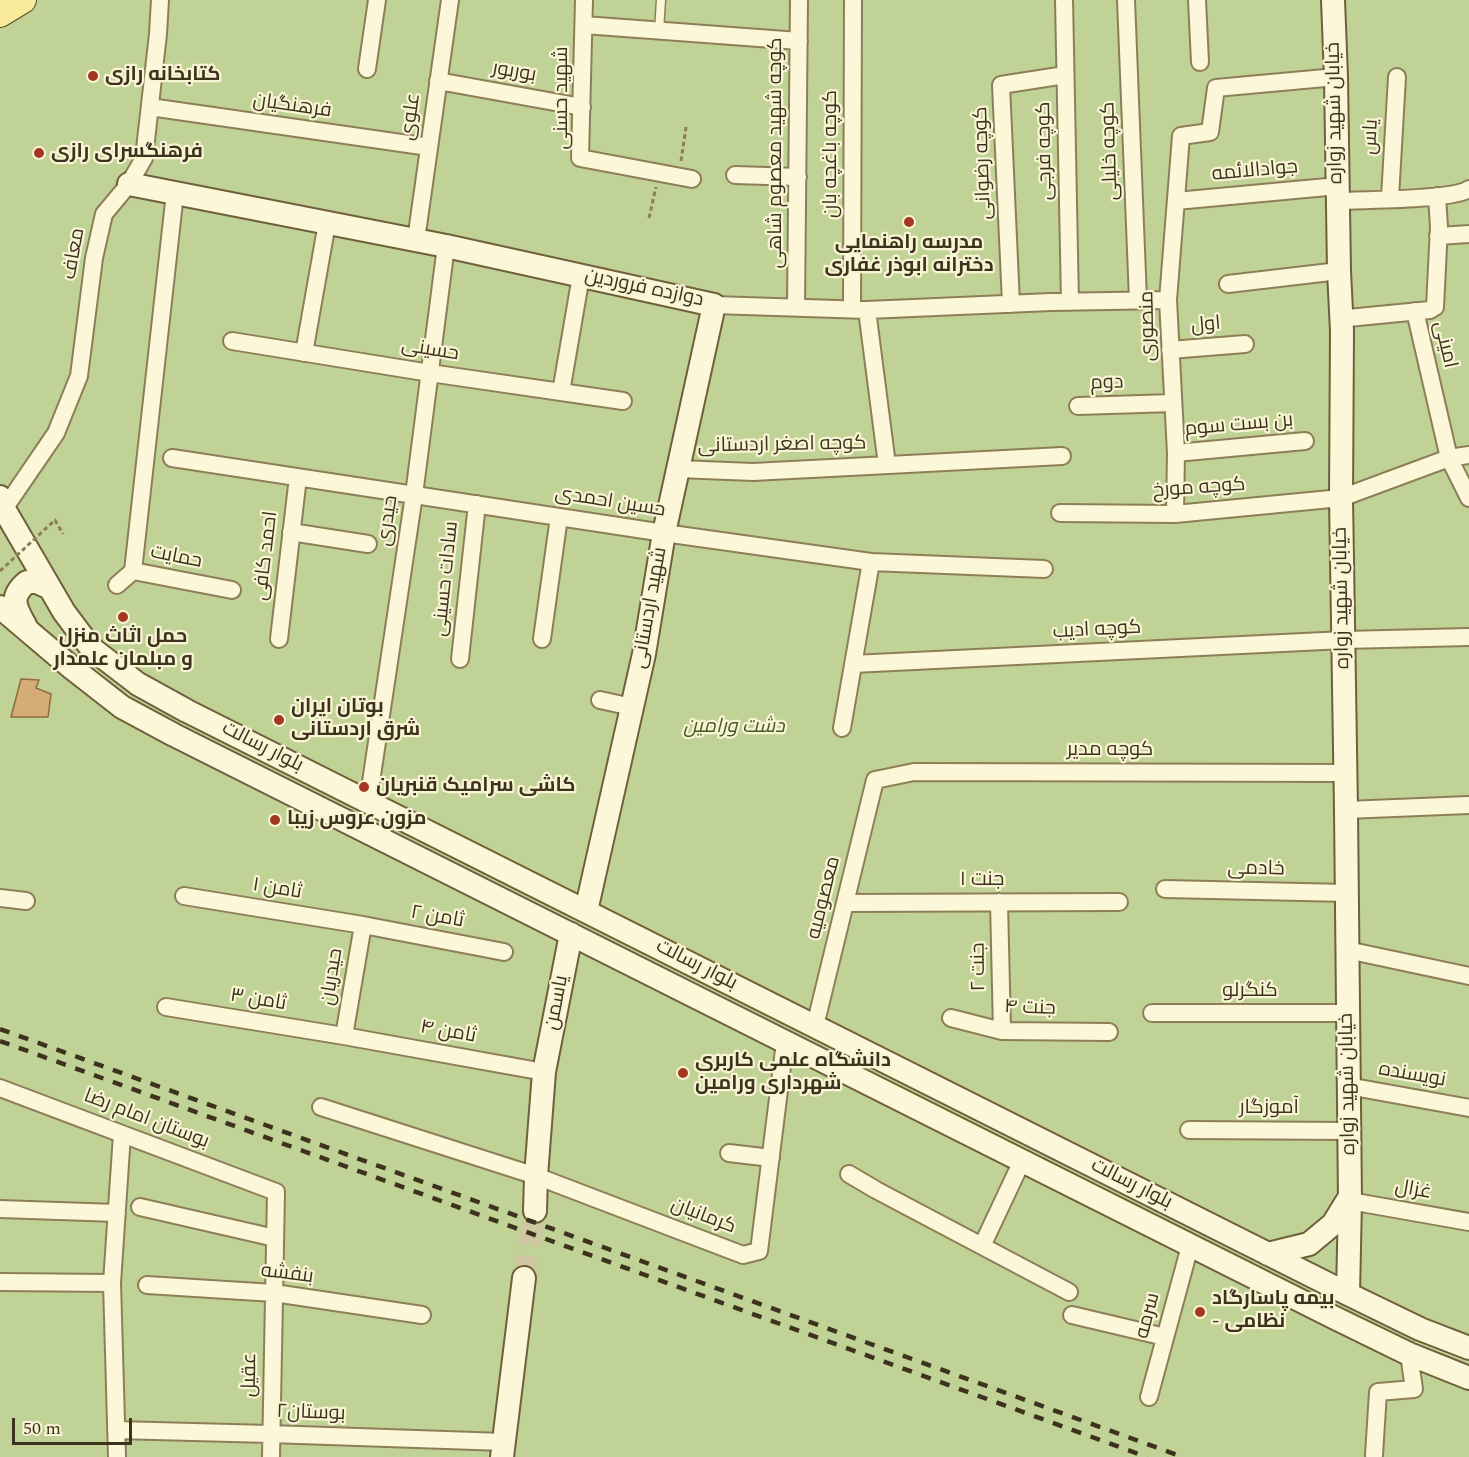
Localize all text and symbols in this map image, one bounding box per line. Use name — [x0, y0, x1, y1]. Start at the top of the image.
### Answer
street label: کوچه شهید معصوم شاهی — [765, 38, 789, 268]
street label: خیابان شهید زواره — [1323, 42, 1349, 184]
street label: شهید حسنی — [551, 46, 575, 150]
street label: بوربور — [490, 57, 538, 89]
place label: کتابخانه رازی — [105, 64, 221, 88]
marker: کتابخانه رازی — [86, 69, 100, 83]
street label: فرهنگیان — [251, 90, 333, 124]
street label: کوچه باغچه بان — [820, 90, 844, 218]
street label: علوی — [397, 92, 427, 142]
street label: کوچه فرجی — [1033, 101, 1059, 201]
street label: کوچه خلیلی — [1097, 101, 1125, 201]
street label: کوچه رضوانی — [970, 106, 998, 220]
street label: یاس — [1359, 119, 1385, 155]
place label: فرهنگسرای رازی — [51, 141, 203, 165]
marker: فرهنگسرای رازی — [32, 146, 46, 160]
street label: جوادالائمه — [1211, 156, 1299, 188]
marker: مدرسه راهنمایی دخترانه ابوذر غفاری — [902, 215, 916, 229]
street label: معاف — [59, 226, 91, 282]
place label: مدرسه راهنمایی دخترانه ابوذر غفاری — [824, 232, 994, 279]
street label: دوازده فروردین — [582, 265, 706, 313]
street label: منصوری — [1136, 291, 1162, 361]
street label: اول — [1190, 313, 1222, 339]
street label: امینی — [1427, 319, 1461, 371]
street label: حسینی — [400, 335, 460, 367]
street label: دوم — [1090, 371, 1124, 397]
street label: بن بست سوم — [1184, 409, 1294, 443]
street label: کوچه اصغر اردستانی — [697, 433, 867, 459]
street label: کوچه مورخ — [1152, 474, 1246, 504]
street label: حسین احمدی — [553, 482, 667, 524]
street label: حیدری — [374, 494, 404, 548]
street label: احمد کافی — [250, 510, 284, 602]
street label: سادات حسینی — [429, 520, 465, 638]
street label: خیابان شهید زواره — [1330, 527, 1356, 669]
street label: حمایت — [148, 541, 204, 575]
street label: شهید اردستانی — [629, 545, 673, 671]
marker: حمل اثاث منزل و مبلمان علمدار — [116, 610, 130, 624]
street label: کوچه ادیب — [1052, 617, 1142, 645]
place label: حمل اثاث منزل و مبلمان علمدار — [53, 626, 193, 673]
place label: بوتان ایران شرق اردستانی — [291, 696, 420, 743]
marker: بوتان ایران شرق اردستانی — [272, 713, 286, 727]
park label: دشت ورامین — [683, 716, 785, 740]
street label: بلوار رسالت — [217, 717, 307, 779]
street label: کوچه مدیر — [1067, 739, 1153, 763]
place label: کاشی سرامیک قنبریان — [376, 775, 575, 799]
marker: کاشی سرامیک قنبریان — [357, 780, 371, 794]
place label: مزون عروس زیبا — [287, 808, 427, 832]
marker: مزون عروس زیبا — [268, 813, 282, 827]
street label: معصومیه — [803, 854, 847, 942]
street label: خادمی — [1227, 858, 1285, 882]
street label: جنت ۱ — [960, 869, 1004, 893]
street label: ثامن ۱ — [251, 874, 303, 906]
street label: ثامن ۲ — [409, 902, 465, 934]
street label: بلوار رسالت — [651, 935, 741, 997]
street label: جنت ۲ — [968, 942, 992, 992]
street label: حیدریان — [317, 947, 349, 1007]
street label: یاسمن — [541, 974, 575, 1032]
street label: کنگرلو — [1222, 980, 1278, 1004]
street label: ثامن ۳ — [228, 985, 288, 1017]
street label: جنت ۴ — [1004, 996, 1056, 1022]
street label: خیابان شهید زواره — [1336, 1013, 1362, 1155]
street label: ثامن ۴ — [418, 1016, 478, 1050]
place label: دانشگاه علمی کاربری شهرداری ورامین — [695, 1050, 891, 1097]
street label: نویسنده — [1377, 1058, 1447, 1094]
marker: دانشگاه علمی کاربری شهرداری ورامین — [676, 1066, 690, 1080]
street label: بوستان امام رضا — [80, 1085, 212, 1155]
street label: آموزگار — [1239, 1097, 1299, 1121]
street label: بلوار رسالت — [1086, 1154, 1176, 1216]
street label: غزال — [1393, 1176, 1433, 1206]
street label: کرمانیان — [667, 1194, 739, 1240]
street label: بنفشه — [259, 1260, 315, 1290]
place label: بیمه پاسارگاد - نظامی — [1212, 1288, 1335, 1335]
street label: سرمه — [1131, 1290, 1167, 1342]
marker: بیمه پاسارگاد - نظامی — [1193, 1305, 1207, 1319]
street label: عقیل — [239, 1353, 263, 1397]
street label: بوستان۲ — [276, 1401, 346, 1427]
scale bar — [15, 1406, 135, 1444]
text: 50 m — [23, 1415, 61, 1442]

